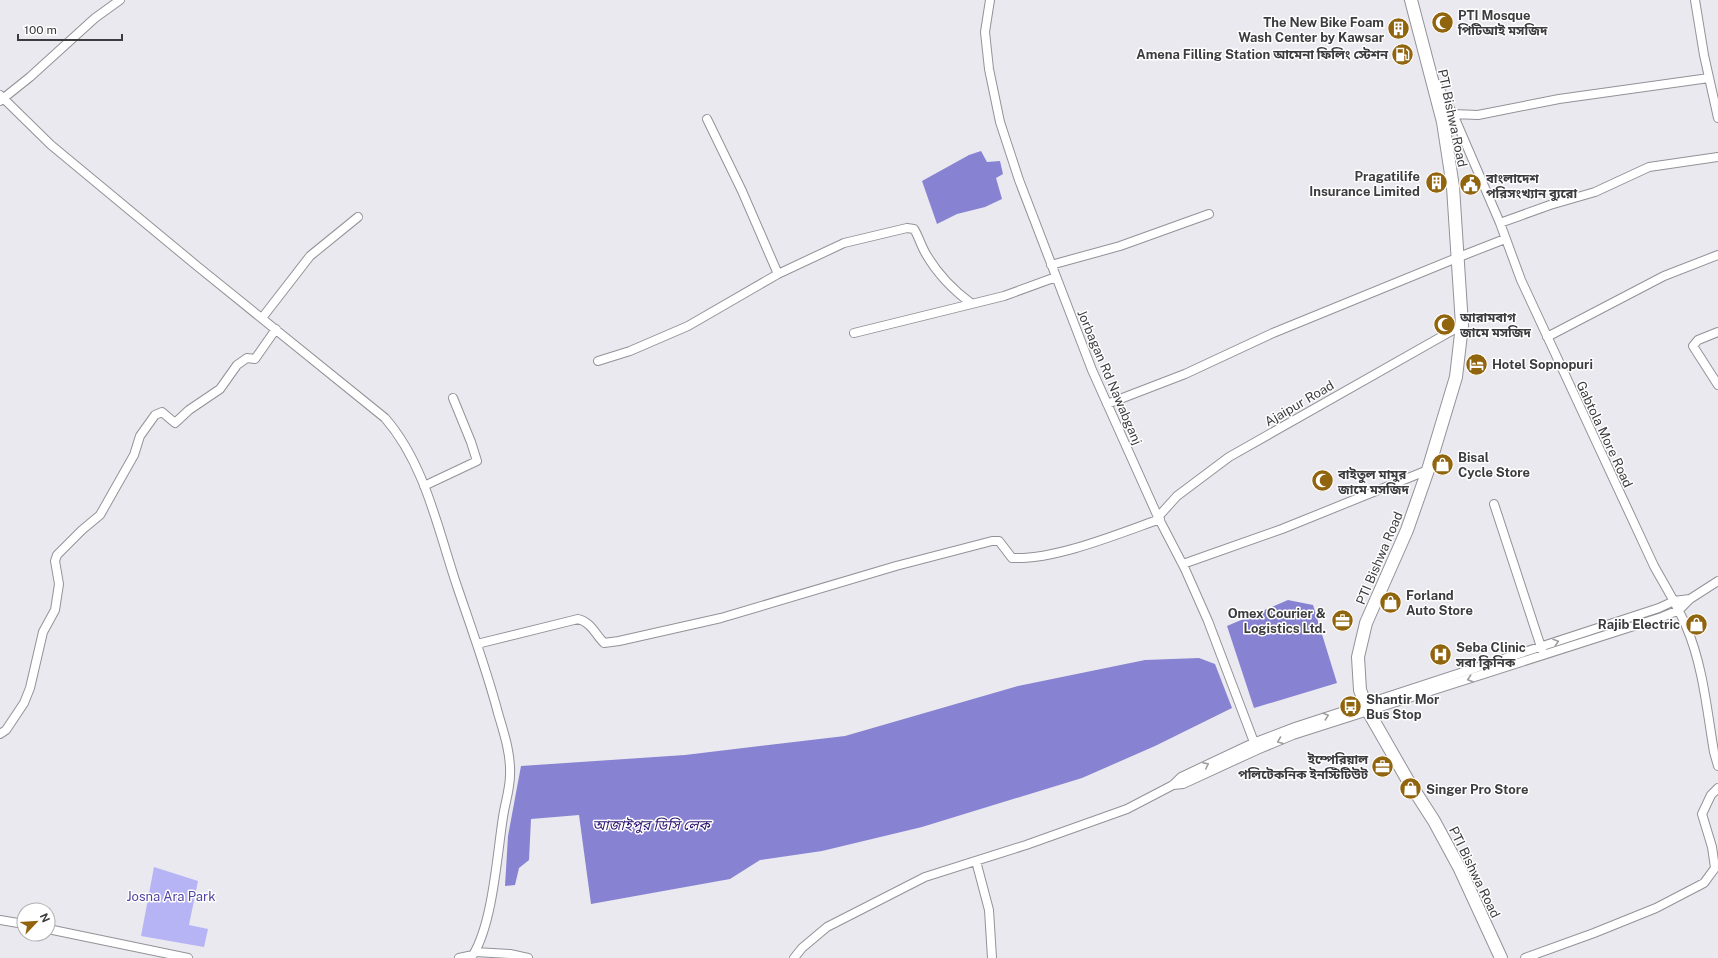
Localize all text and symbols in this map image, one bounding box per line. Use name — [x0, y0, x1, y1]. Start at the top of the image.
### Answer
place label: PTI Mosque পিটিআই মসজিদ — [1457, 8, 1548, 38]
mosque icon: PTI Mosque পিটিআই মসজিদ — [1429, 9, 1455, 35]
place label: The New Bike Foam Wash Center by Kawsar — [1238, 15, 1385, 45]
scale bar — [18, 16, 122, 42]
building icon: The New Bike Foam Wash Center by Kawsar — [1386, 16, 1412, 42]
text: 100 m — [24, 23, 57, 37]
fuel station icon: Amena Filling Station আমেনা ফিলিং স্টেশন — [1390, 41, 1416, 67]
place label: Amena Filling Station আমেনা ফিলিং স্টেশন — [1136, 47, 1389, 62]
street label: PTI Bishwa Road — [1435, 68, 1470, 168]
place label: Pragatilife Insurance Limited — [1309, 169, 1420, 199]
building icon: Pragatilife Insurance Limited — [1423, 170, 1449, 196]
place label: বাংলাদেশ পরিসংখ্যান ব্যুরো — [1485, 171, 1577, 202]
public building icon: বাংলাদেশ পরিসংখ্যান ব্যুরো — [1457, 172, 1483, 198]
street label: Jorbagan Rd Nawabganj — [1074, 307, 1145, 447]
place label: আরামবাগ জামে মসজিদ — [1459, 310, 1532, 340]
mosque icon: আরামবাগ জামে মসজিদ — [1431, 311, 1457, 337]
hotel icon: Hotel Sopnopuri — [1464, 351, 1490, 377]
place label: Hotel Sopnopuri — [1492, 357, 1593, 372]
street label: Ajaipur Road — [1262, 378, 1337, 429]
street label: Gabtola More Road — [1573, 379, 1636, 490]
place label: Bisal Cycle Store — [1458, 450, 1530, 480]
shop icon: Bisal Cycle Store — [1430, 451, 1456, 477]
place label: বাইতুল মামুর জামে মসজিদ — [1337, 467, 1410, 497]
mosque icon: বাইতুল মামুর জামে মসজিদ — [1310, 468, 1336, 494]
street label: PTI Bishwa Road — [1353, 509, 1406, 607]
place label: Forland Auto Store — [1406, 588, 1473, 618]
shop icon: Forland Auto Store — [1377, 589, 1403, 615]
place label: Omex Courier & Logistics Ltd. — [1228, 606, 1326, 636]
office icon: Omex Courier & Logistics Ltd. — [1329, 607, 1355, 633]
shop icon: Rajib Electric — [1683, 611, 1709, 637]
place label: Rajib Electric — [1598, 617, 1680, 632]
one-way arrow — [1553, 638, 1560, 646]
place label: Seba Clinic সবা ক্লিনিক — [1455, 640, 1526, 671]
hospital icon: Seba Clinic সবা ক্লিনিক — [1428, 641, 1454, 667]
one-way arrow — [1467, 674, 1474, 682]
place label: Shantir Mor Bus Stop — [1366, 692, 1440, 722]
bus stop icon: Shantir Mor Bus Stop — [1338, 693, 1364, 719]
one-way arrow — [1323, 713, 1330, 721]
one-way arrow — [1276, 736, 1283, 744]
place label: ইম্পেরিয়াল পলিটেকনিক ইনস্টিটিউট — [1238, 752, 1369, 782]
office icon: ইম্পেরিয়াল পলিটেকনিক ইনস্টিটিউট — [1370, 753, 1396, 779]
one-way arrow — [1202, 762, 1209, 770]
shop icon: Singer Pro Store — [1398, 776, 1424, 802]
place label: Singer Pro Store — [1426, 782, 1529, 797]
water label: আজাইপুর ডিসি লেক — [592, 817, 712, 834]
street label: PTI Bishwa Road — [1446, 824, 1503, 920]
park label: Josna Ara Park — [127, 889, 215, 904]
north arrow — [16, 902, 56, 942]
text: N — [38, 911, 52, 924]

